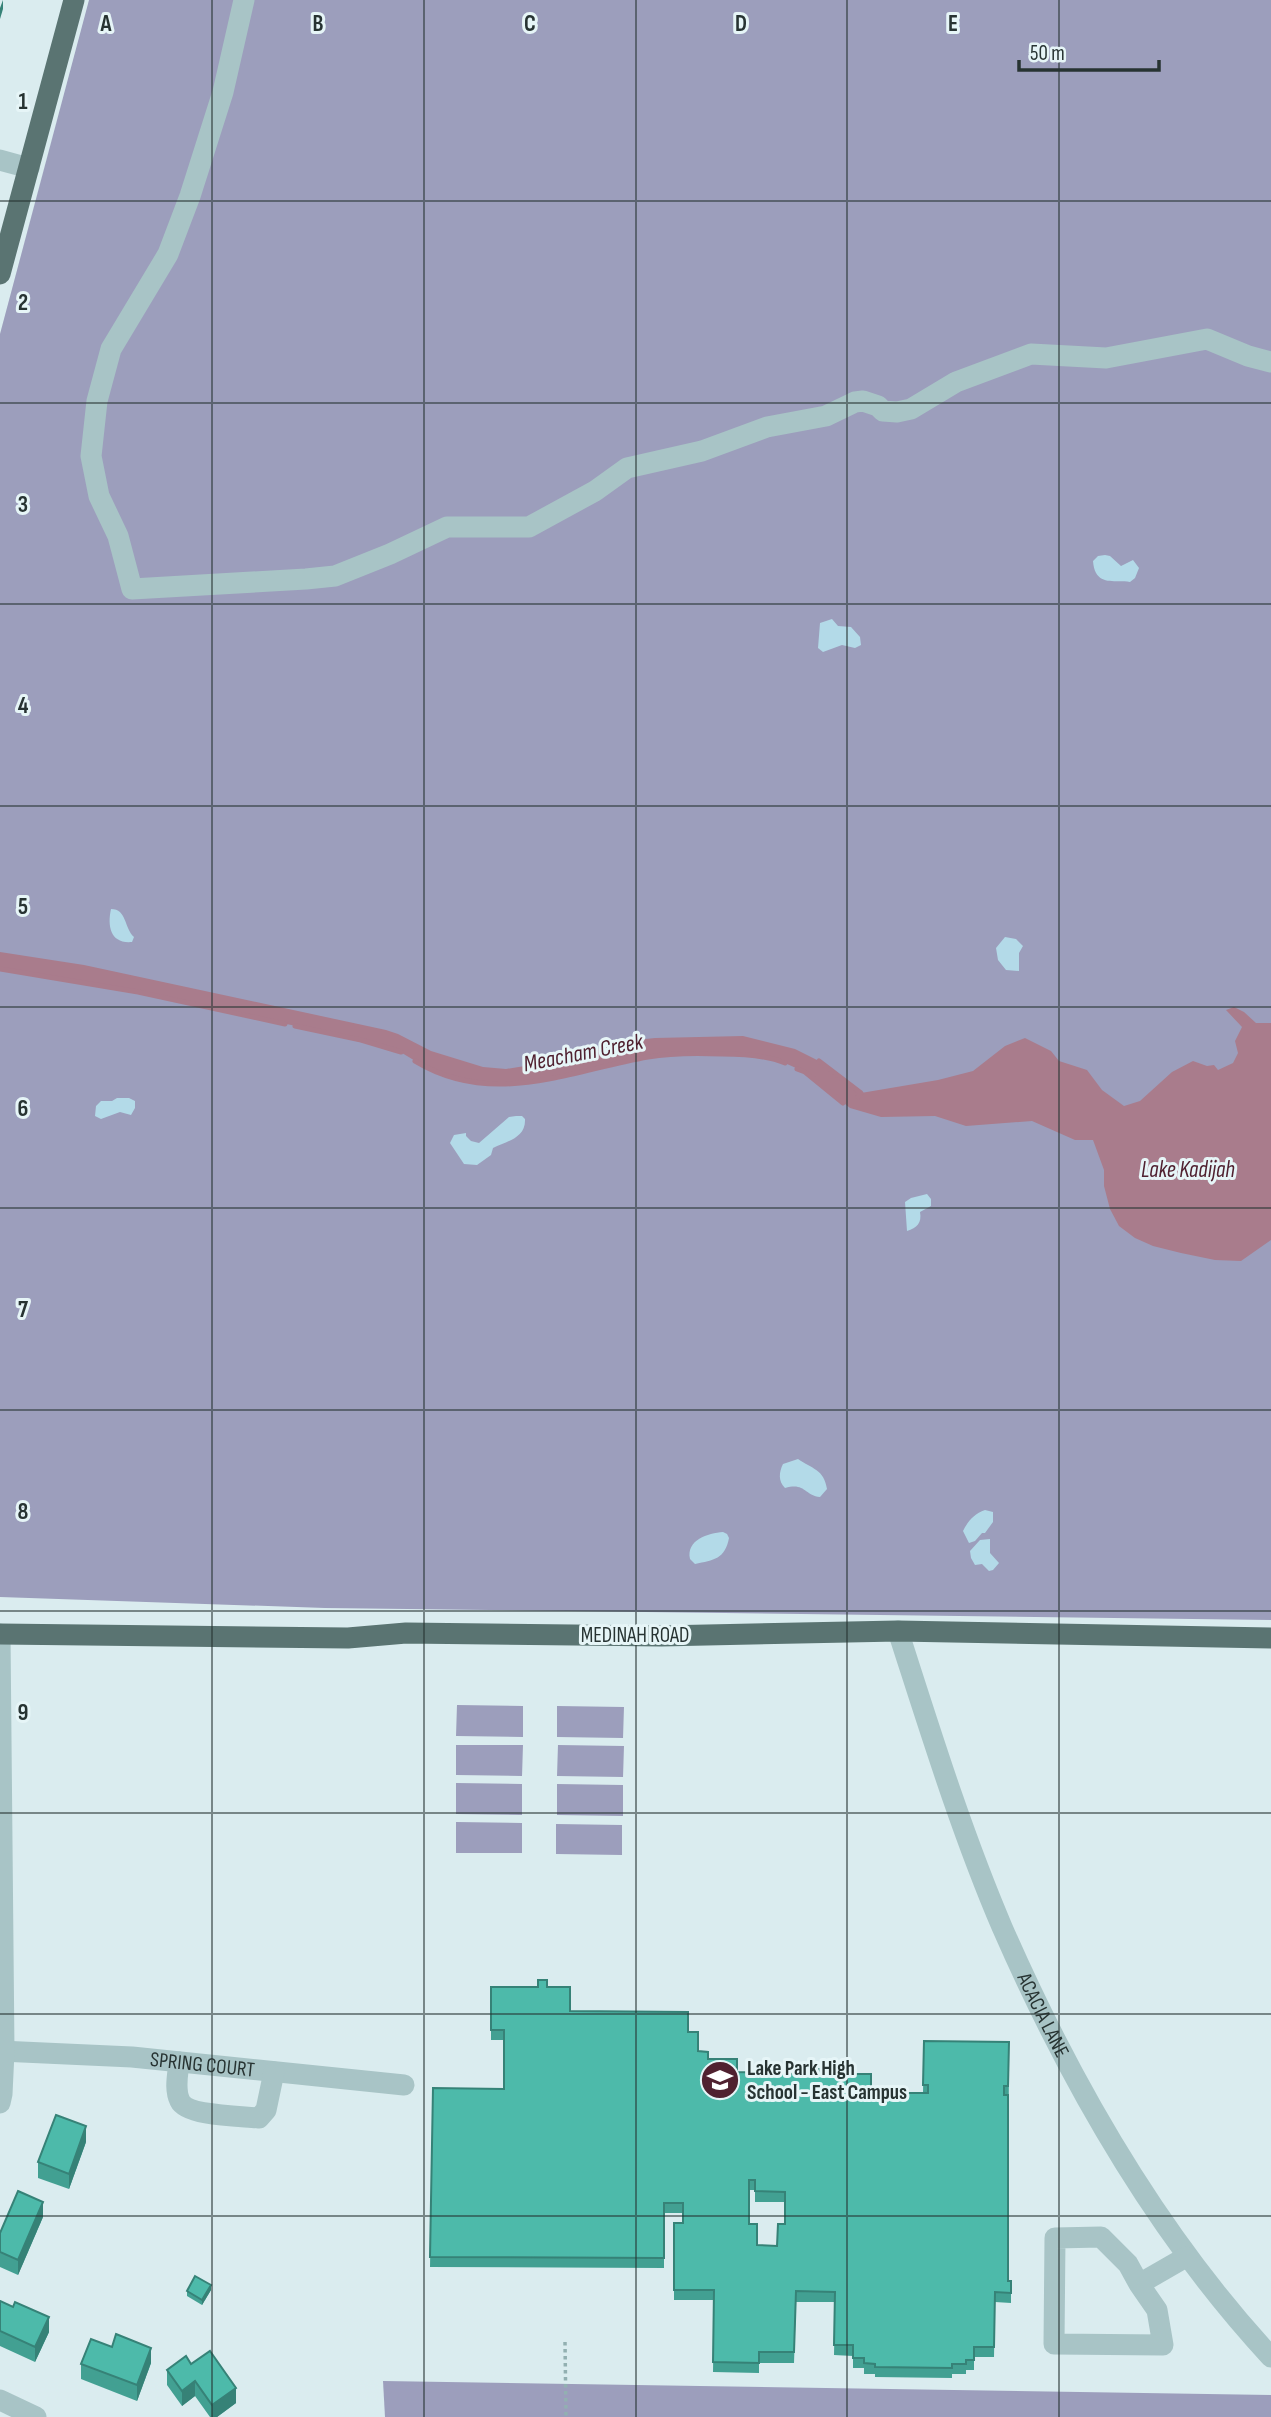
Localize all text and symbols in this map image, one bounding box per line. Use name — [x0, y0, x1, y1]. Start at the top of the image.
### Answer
text: A — [100, 10, 113, 38]
text: B — [313, 10, 324, 38]
text: C — [524, 10, 536, 38]
text: D — [735, 10, 747, 38]
text: E — [948, 10, 958, 38]
scale bar — [1019, 28, 1159, 72]
text: 50 m — [1030, 41, 1065, 66]
text: 1 — [18, 88, 28, 116]
text: 2 — [18, 289, 28, 317]
text: 3 — [18, 491, 28, 519]
text: 4 — [18, 692, 29, 720]
text: 5 — [18, 893, 28, 921]
water label: Meacham Creek — [521, 1027, 647, 1078]
text: 6 — [18, 1095, 28, 1123]
water label: Lake Kadijah — [1141, 1156, 1235, 1184]
text: 7 — [18, 1296, 28, 1324]
text: 8 — [18, 1498, 29, 1526]
street label: MEDINAH ROAD — [581, 1623, 689, 1648]
text: 9 — [18, 1699, 28, 1727]
street label: ACACIA LANE — [1011, 1968, 1074, 2062]
street label: SPRING COURT — [149, 2047, 257, 2083]
place label: Lake Park High School - East Campus — [747, 2056, 907, 2105]
school or university icon: Lake Park High School - East Campus — [699, 2059, 741, 2101]

